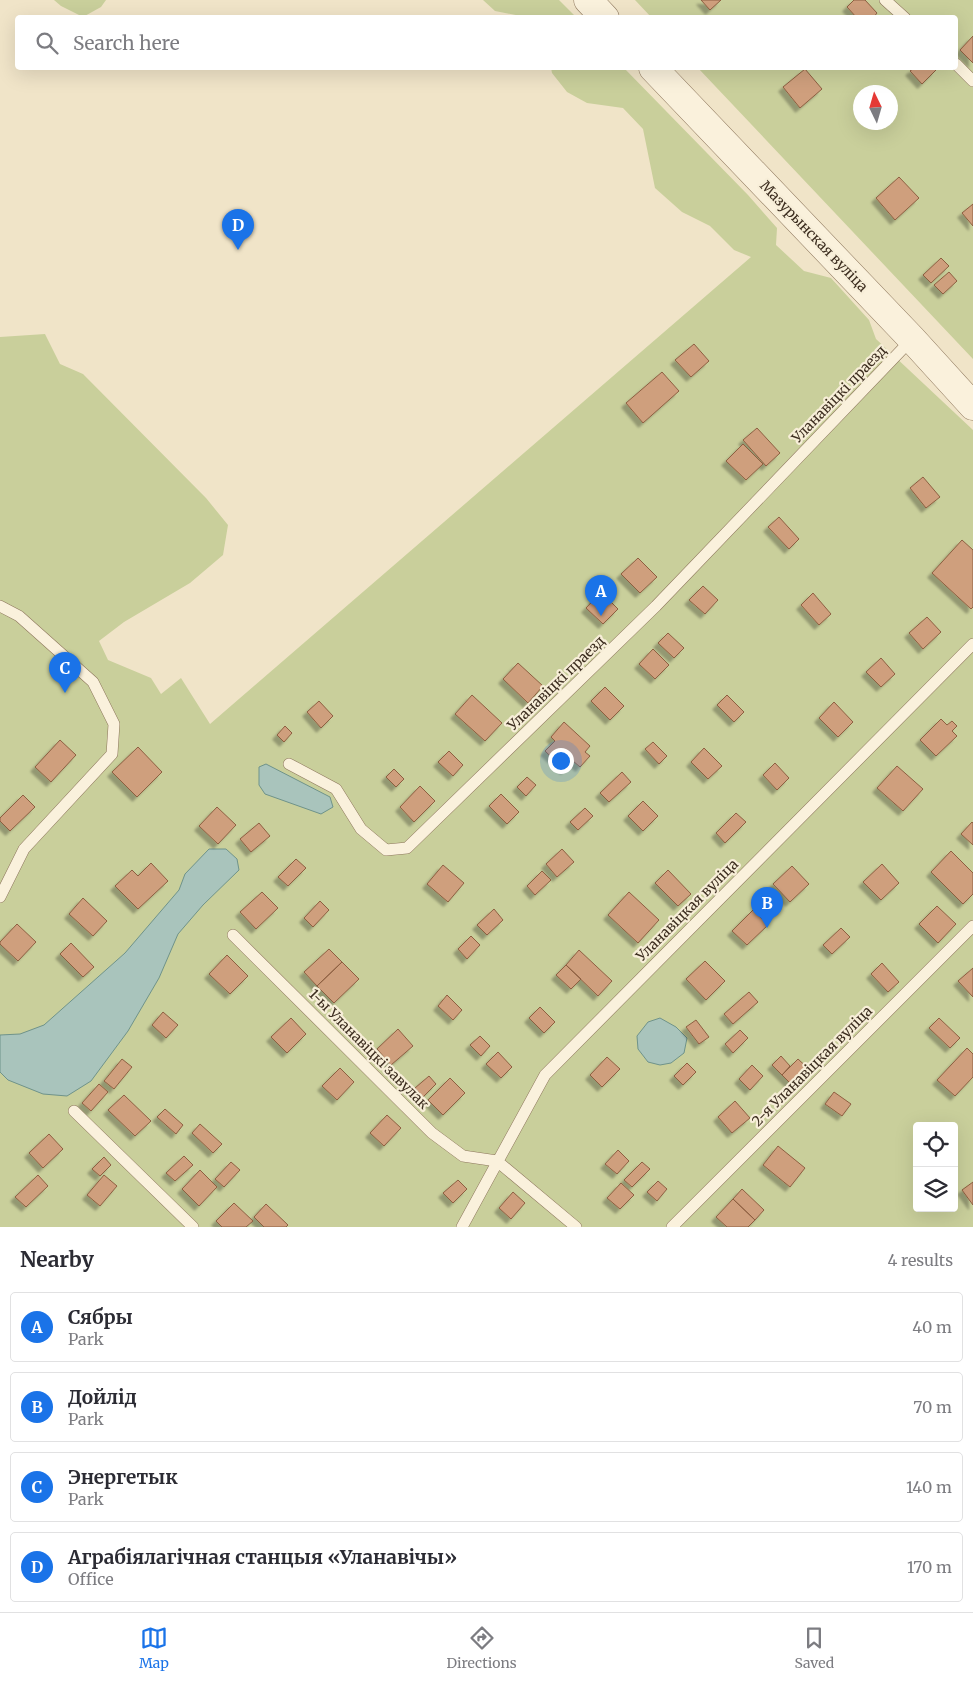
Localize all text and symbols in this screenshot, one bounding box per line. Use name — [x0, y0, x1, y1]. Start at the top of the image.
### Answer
search box — [15, 15, 958, 70]
icon: search — [33, 29, 61, 57]
text: Search here — [73, 31, 180, 55]
north arrow — [853, 85, 898, 130]
street label: Мазурынская вуліца — [756, 177, 872, 296]
pin: D — [222, 209, 254, 250]
street label: Уланавіцкі праезд — [787, 341, 890, 447]
pin: A — [585, 575, 617, 616]
street label: Уланавіцкі праезд — [503, 632, 609, 735]
pin: C — [49, 652, 81, 693]
your location — [548, 748, 574, 774]
street label: Уланавіцкая вуліца — [631, 855, 742, 966]
pin: B — [751, 887, 783, 928]
street label: 1-ы Уланавіцкі завулак — [305, 985, 433, 1113]
street label: 2-я Уланавіцкая вуліца — [748, 1002, 876, 1130]
map controls — [913, 1122, 958, 1212]
button: locate — [913, 1122, 958, 1167]
button: layers — [913, 1167, 958, 1212]
text: Nearby — [20, 1246, 94, 1273]
text: 4 results — [887, 1250, 953, 1270]
text: Сябры — [68, 1305, 133, 1329]
text: A — [31, 1317, 43, 1337]
text: 40 m — [912, 1317, 952, 1337]
text: Park — [68, 1329, 104, 1349]
text: Дойлід — [68, 1385, 137, 1409]
text: B — [31, 1397, 43, 1417]
text: 70 m — [913, 1397, 952, 1417]
text: Park — [68, 1409, 104, 1429]
text: Энергетык — [68, 1465, 178, 1489]
text: C — [32, 1477, 42, 1497]
text: 140 m — [906, 1477, 952, 1497]
text: Park — [68, 1489, 104, 1509]
text: Аграбіялагічная станцыя «Уланавічы» — [68, 1545, 457, 1569]
text: D — [31, 1557, 43, 1577]
text: 170 m — [907, 1557, 952, 1577]
text: Office — [68, 1569, 114, 1589]
tab: Map — [139, 1624, 169, 1672]
tab: Directions — [447, 1624, 517, 1672]
tab: Saved — [794, 1624, 834, 1672]

